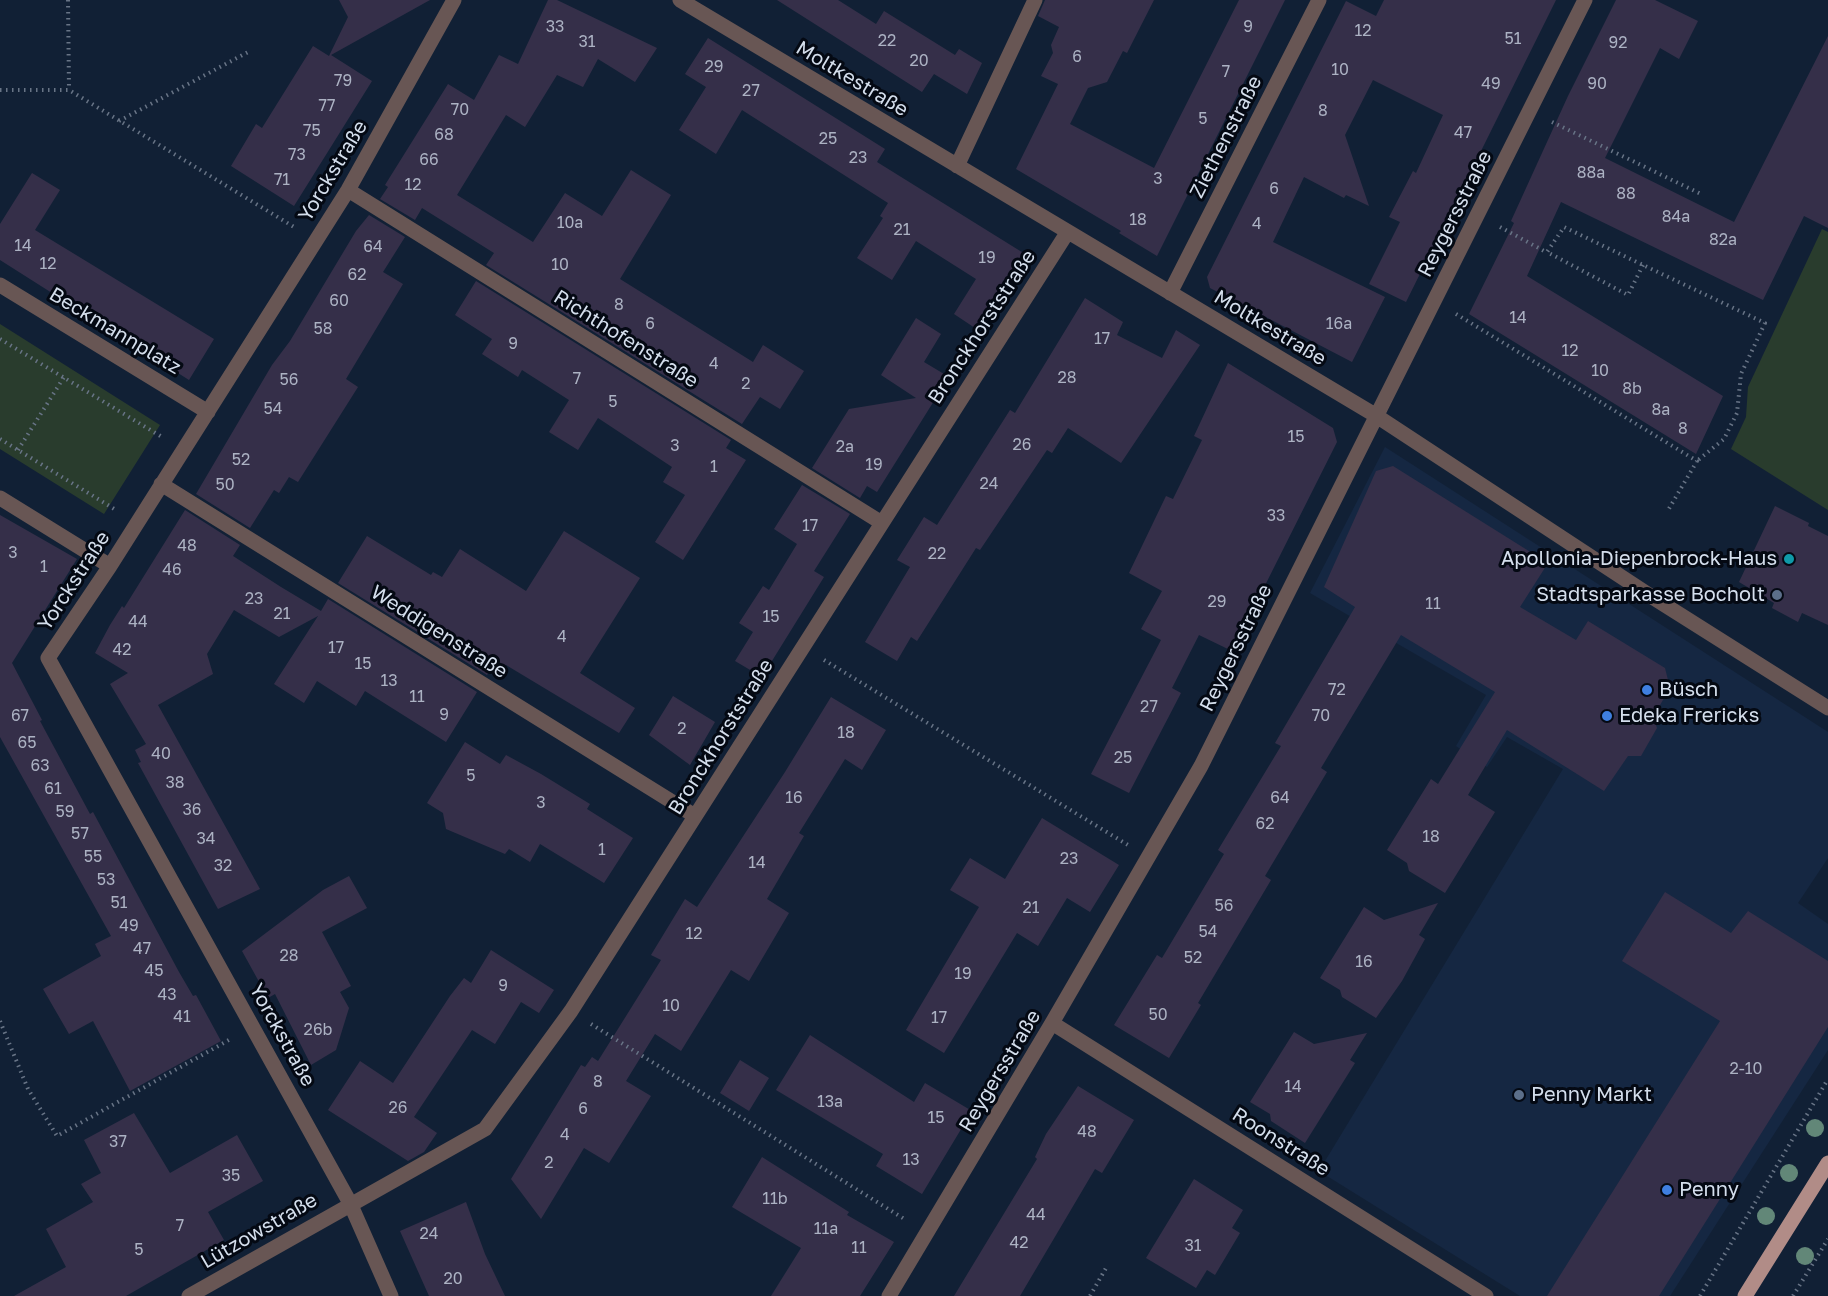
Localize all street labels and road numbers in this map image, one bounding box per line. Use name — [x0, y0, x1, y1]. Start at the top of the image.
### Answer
street label: Moltkestraße — [792, 36, 912, 122]
street label: Ziethenstraße — [1185, 72, 1267, 202]
street label: Yorckstraße — [293, 116, 373, 226]
street label: Reygersstraße — [1413, 147, 1497, 281]
street label: Bronckhorststraße — [923, 245, 1041, 409]
street label: Beckmannplatz — [45, 282, 185, 380]
street label: Richthofenstraße — [549, 285, 703, 393]
street label: Moltkestraße — [1210, 285, 1330, 371]
street label: Yorckstraße — [33, 527, 115, 635]
street label: Weddigenstraße — [366, 580, 512, 684]
street label: Reygersstraße — [1195, 581, 1277, 715]
street label: Bronckhorststraße — [663, 655, 779, 819]
street label: Yorckstraße — [244, 979, 320, 1091]
street label: Reygersstraße — [954, 1006, 1046, 1136]
street label: Roonstraße — [1228, 1103, 1334, 1181]
street label: Lützowstraße — [197, 1188, 321, 1274]

